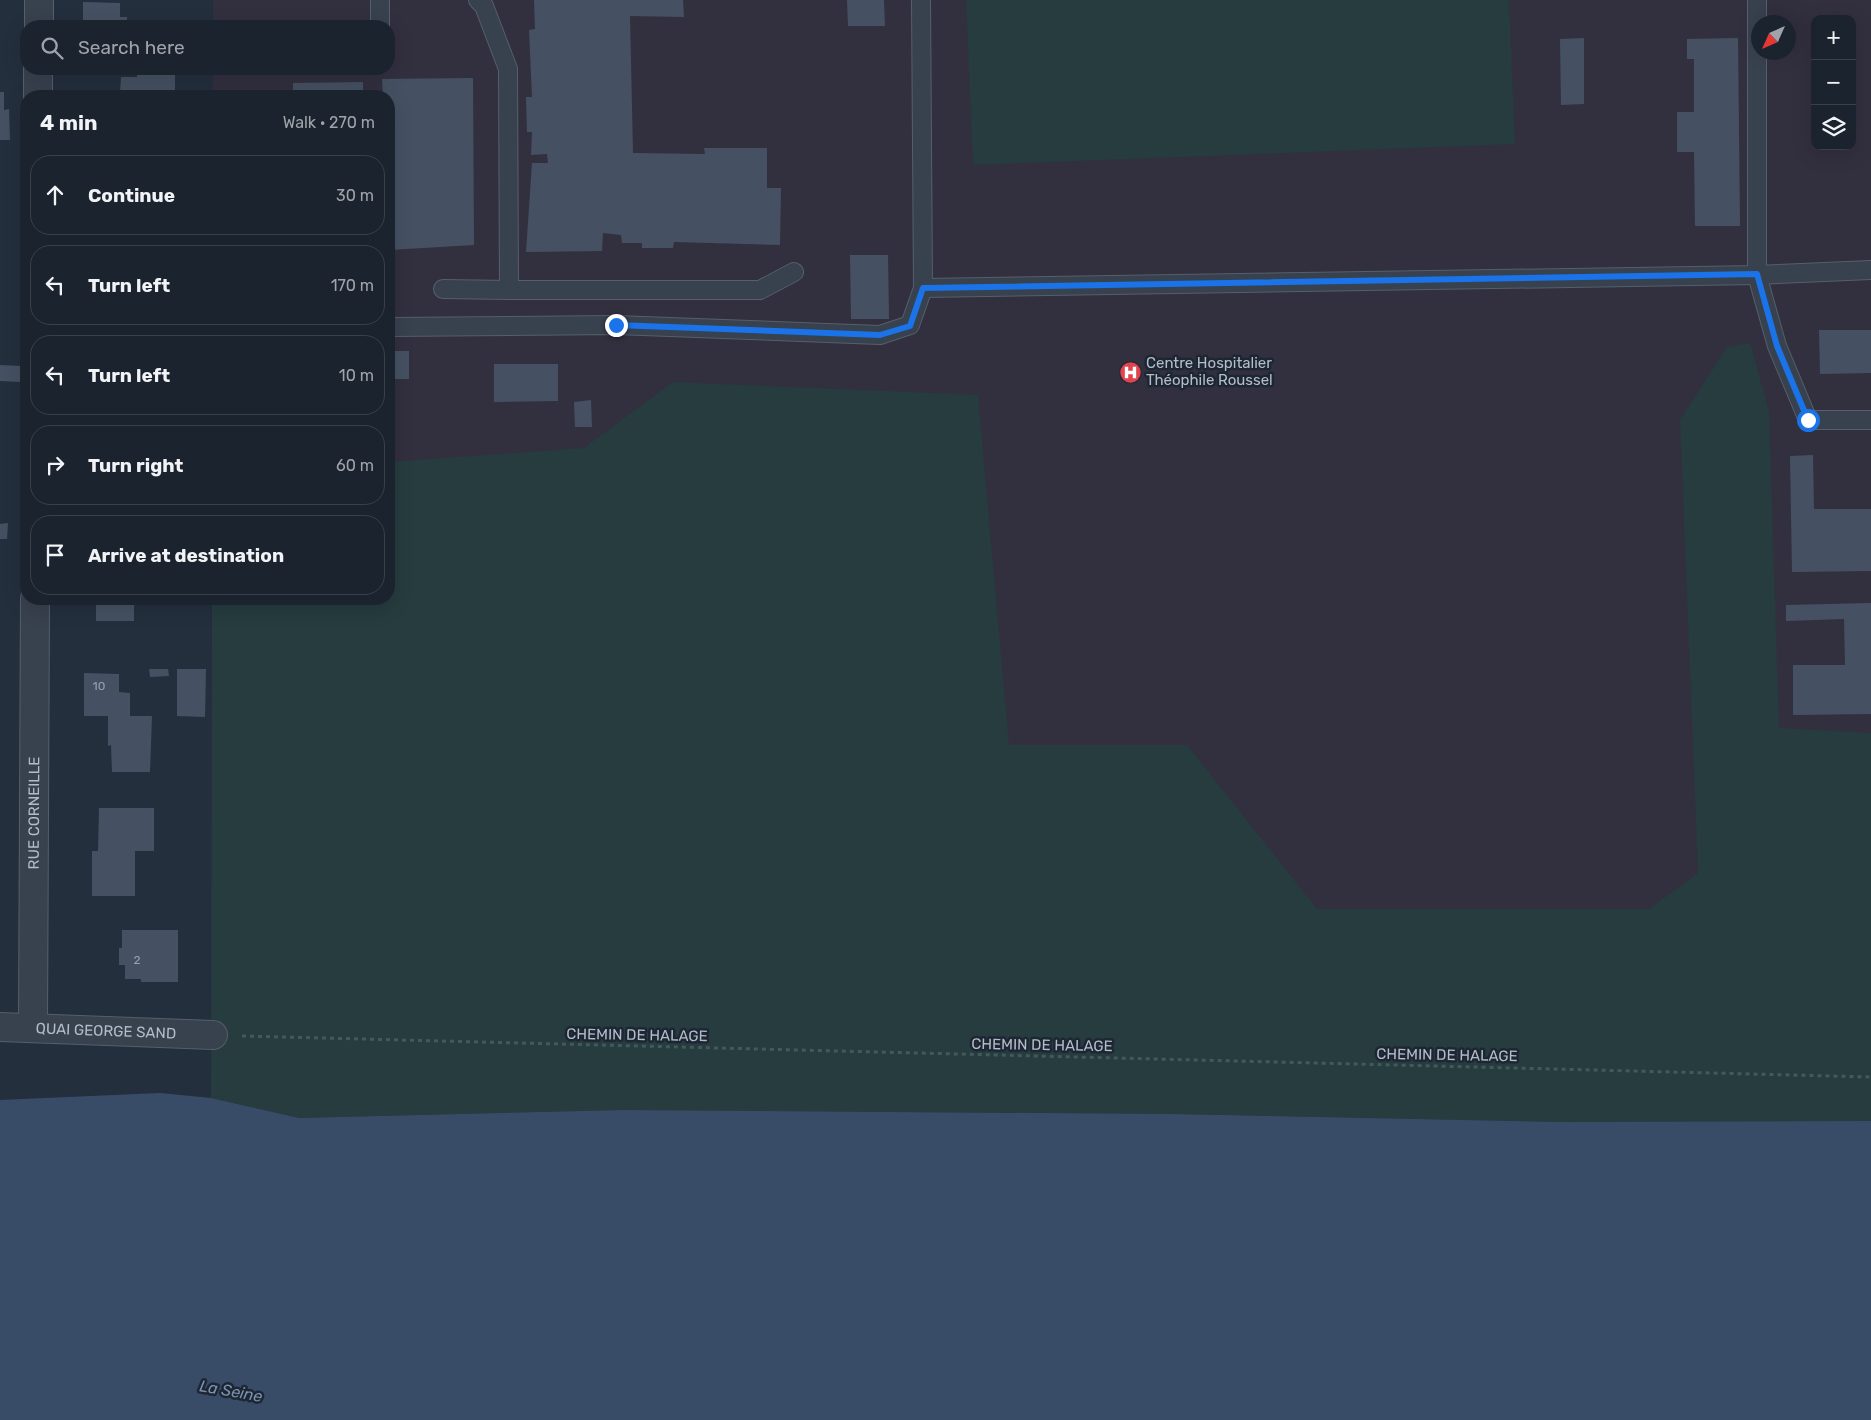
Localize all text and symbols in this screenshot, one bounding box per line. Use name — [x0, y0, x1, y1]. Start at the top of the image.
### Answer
north arrow — [1751, 15, 1796, 60]
map controls — [1811, 15, 1856, 150]
button: + — [1811, 15, 1856, 60]
search box — [20, 20, 395, 75]
icon: search — [38, 34, 66, 62]
text: Search here — [78, 36, 185, 59]
button: − — [1811, 60, 1856, 105]
button: layers — [1811, 105, 1856, 150]
text: 4 min — [40, 110, 98, 135]
text: Walk · 270 m — [283, 113, 375, 132]
icon: ahead — [41, 181, 69, 209]
text: Continue — [88, 184, 175, 207]
text: 30 m — [336, 186, 374, 205]
icon: left — [41, 271, 69, 299]
text: Turn left — [88, 274, 170, 297]
text: 170 m — [331, 276, 374, 295]
route end — [605, 314, 628, 337]
place label: Centre Hospitalier Théophile Roussel — [1146, 354, 1273, 389]
hospital icon: Centre Hospitalier Théophile Roussel — [1118, 360, 1142, 384]
icon: left — [41, 361, 69, 389]
text: Turn left — [88, 364, 170, 387]
text: 10 m — [339, 366, 374, 385]
route start — [1797, 409, 1820, 432]
icon: right — [41, 451, 69, 479]
text: Turn right — [88, 454, 183, 477]
text: 60 m — [336, 456, 374, 475]
icon: arrive — [41, 541, 69, 569]
text: Arrive at destination — [88, 544, 284, 567]
house number: 10 — [93, 679, 105, 693]
street label: RUE CORNEILLE — [25, 757, 43, 869]
house number: 2 — [133, 953, 141, 967]
street label: QUAI GEORGE SAND — [35, 1019, 176, 1043]
street label: CHEMIN DE HALAGE — [566, 1025, 708, 1045]
street label: CHEMIN DE HALAGE — [971, 1035, 1113, 1055]
street label: CHEMIN DE HALAGE — [1376, 1045, 1518, 1065]
water label: La Seine — [198, 1376, 264, 1406]

